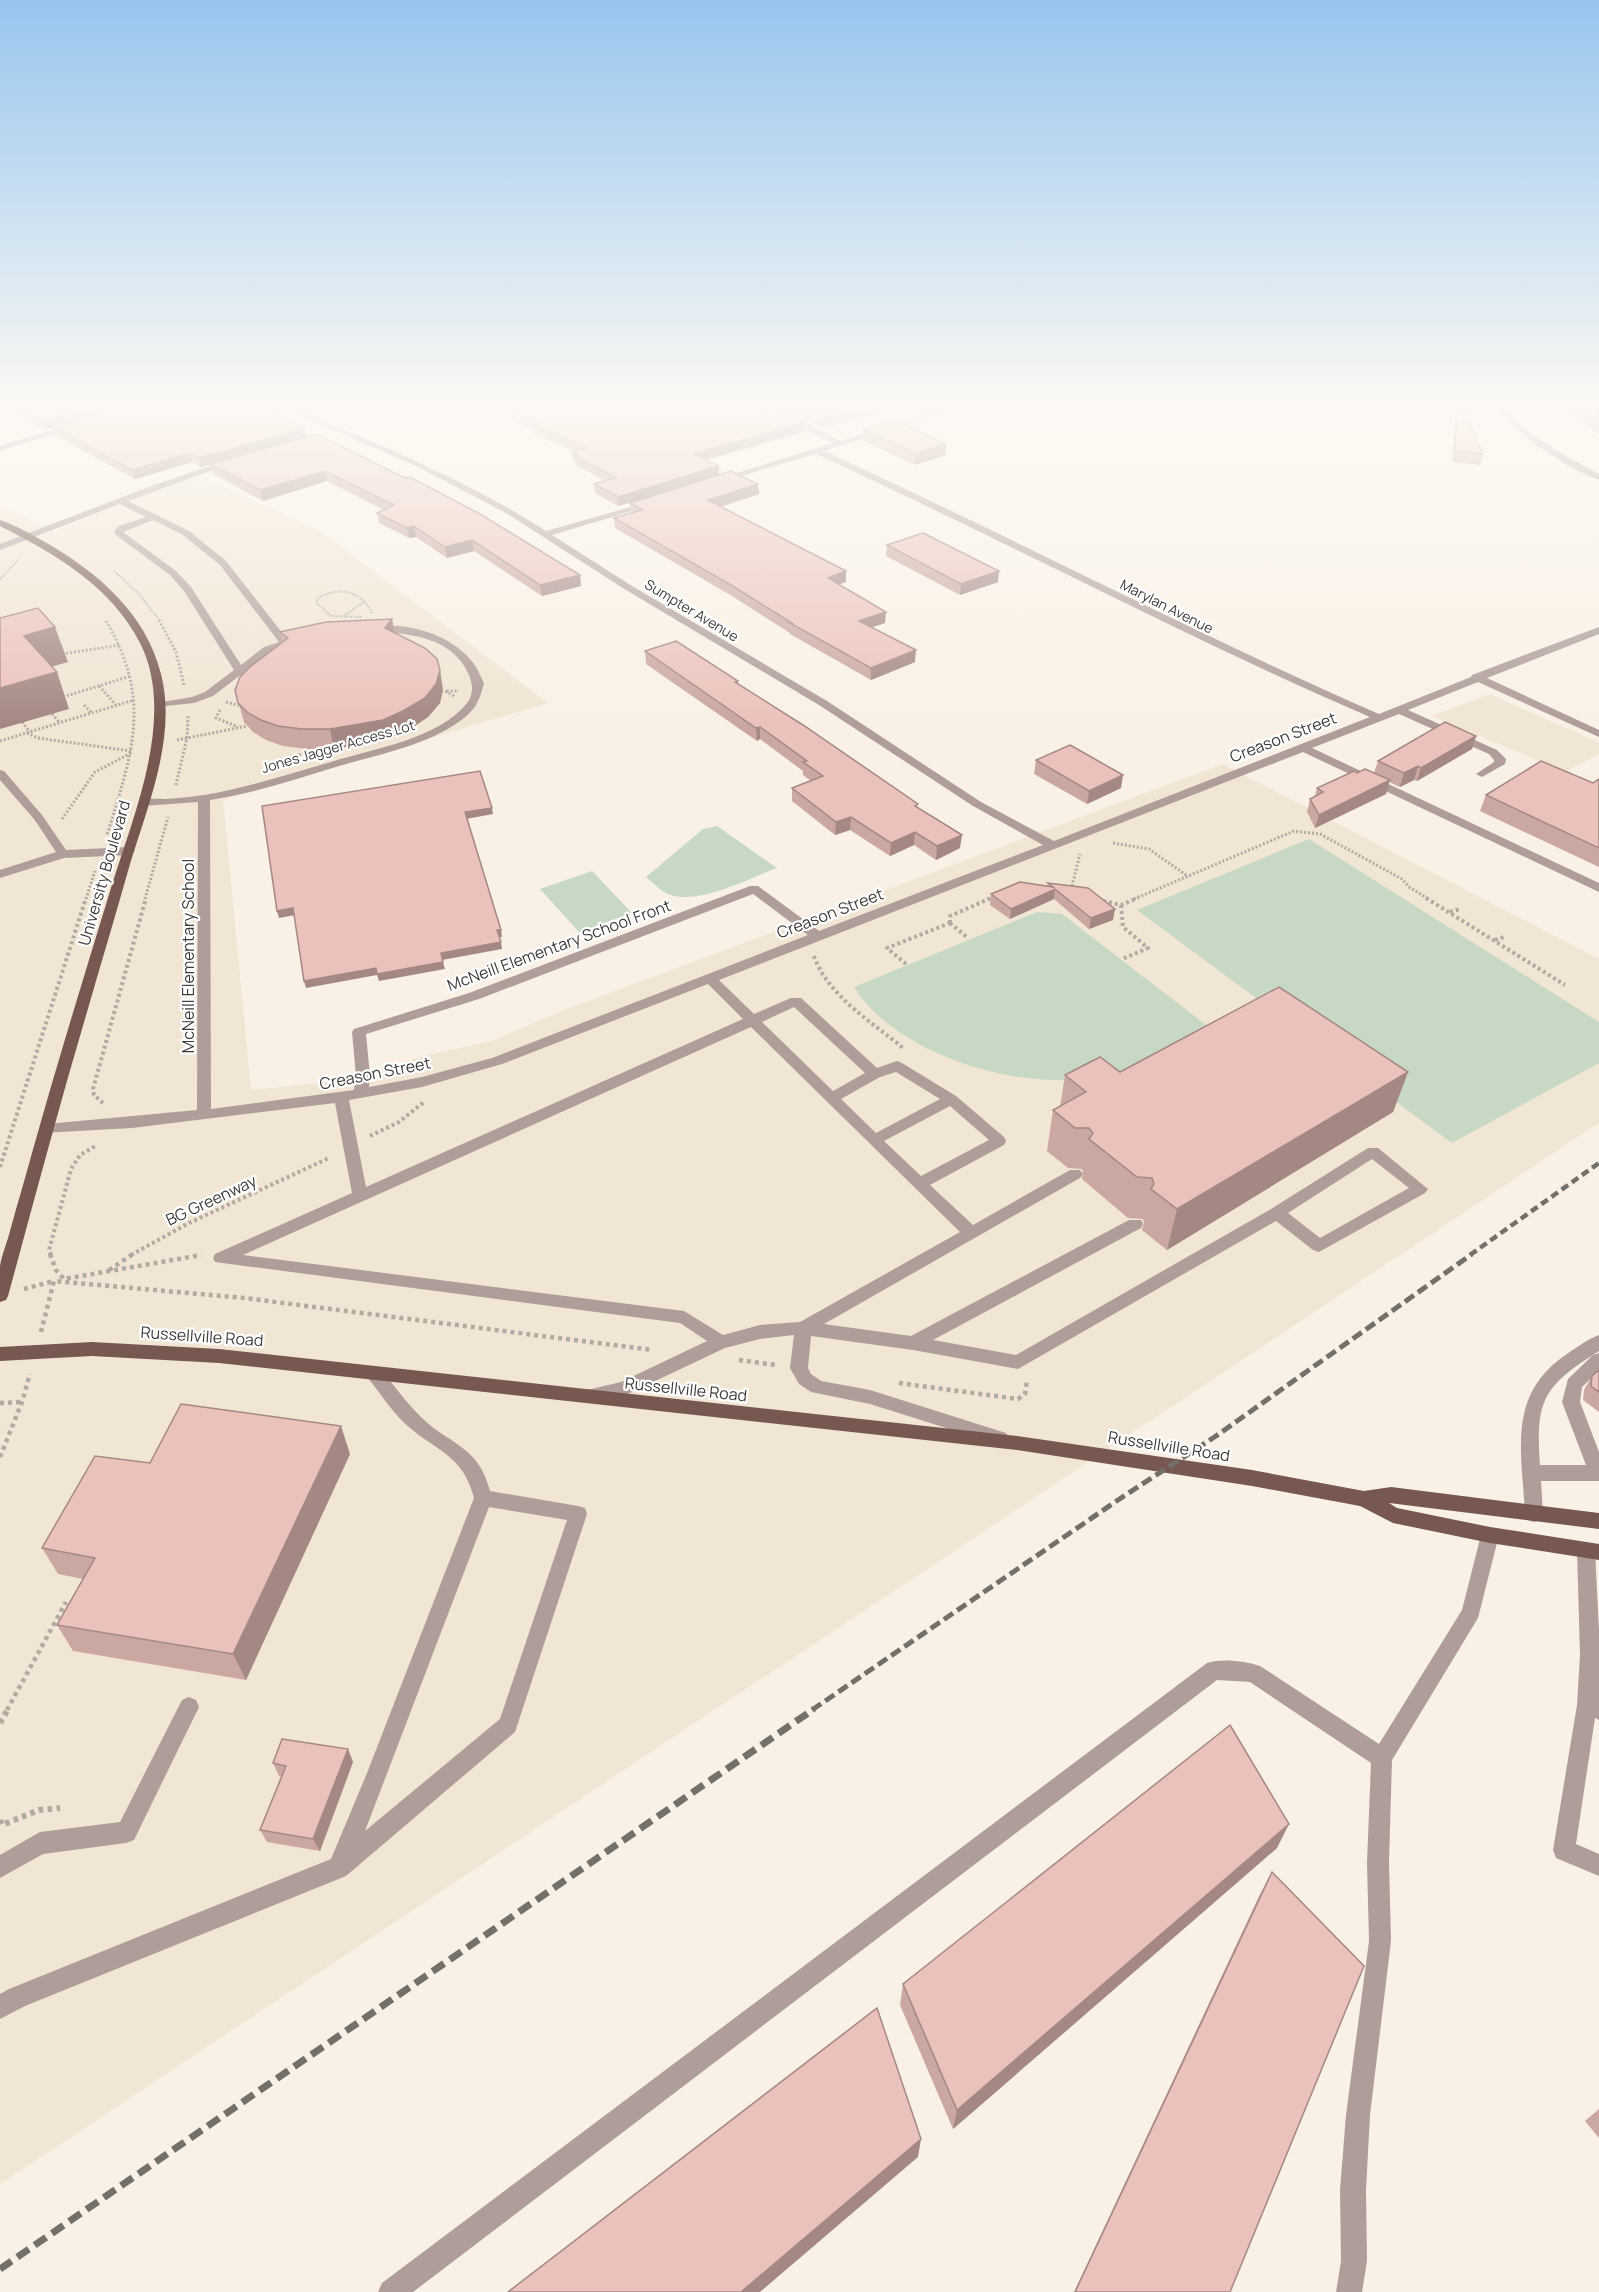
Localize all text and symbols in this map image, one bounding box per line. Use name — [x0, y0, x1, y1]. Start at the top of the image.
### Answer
street label: Sumpter Avenue — [642, 574, 742, 646]
street label: Marylan Avenue — [1117, 574, 1217, 638]
street label: Creason Street — [1226, 707, 1340, 767]
street label: Jones Jagger Access Lot — [259, 715, 417, 777]
street label: University Boulevard — [73, 798, 135, 948]
street label: McNeill Elementary School — [177, 859, 199, 1053]
street label: Creason Street — [773, 883, 887, 943]
street label: McNeill Elementary School Front — [444, 894, 674, 996]
street label: Creason Street — [318, 1051, 432, 1095]
street label: BG Greenway — [162, 1169, 260, 1231]
street label: Russellville Road — [140, 1321, 264, 1351]
street label: Russellville Road — [624, 1372, 748, 1406]
street label: Russellville Road — [1107, 1426, 1231, 1466]

